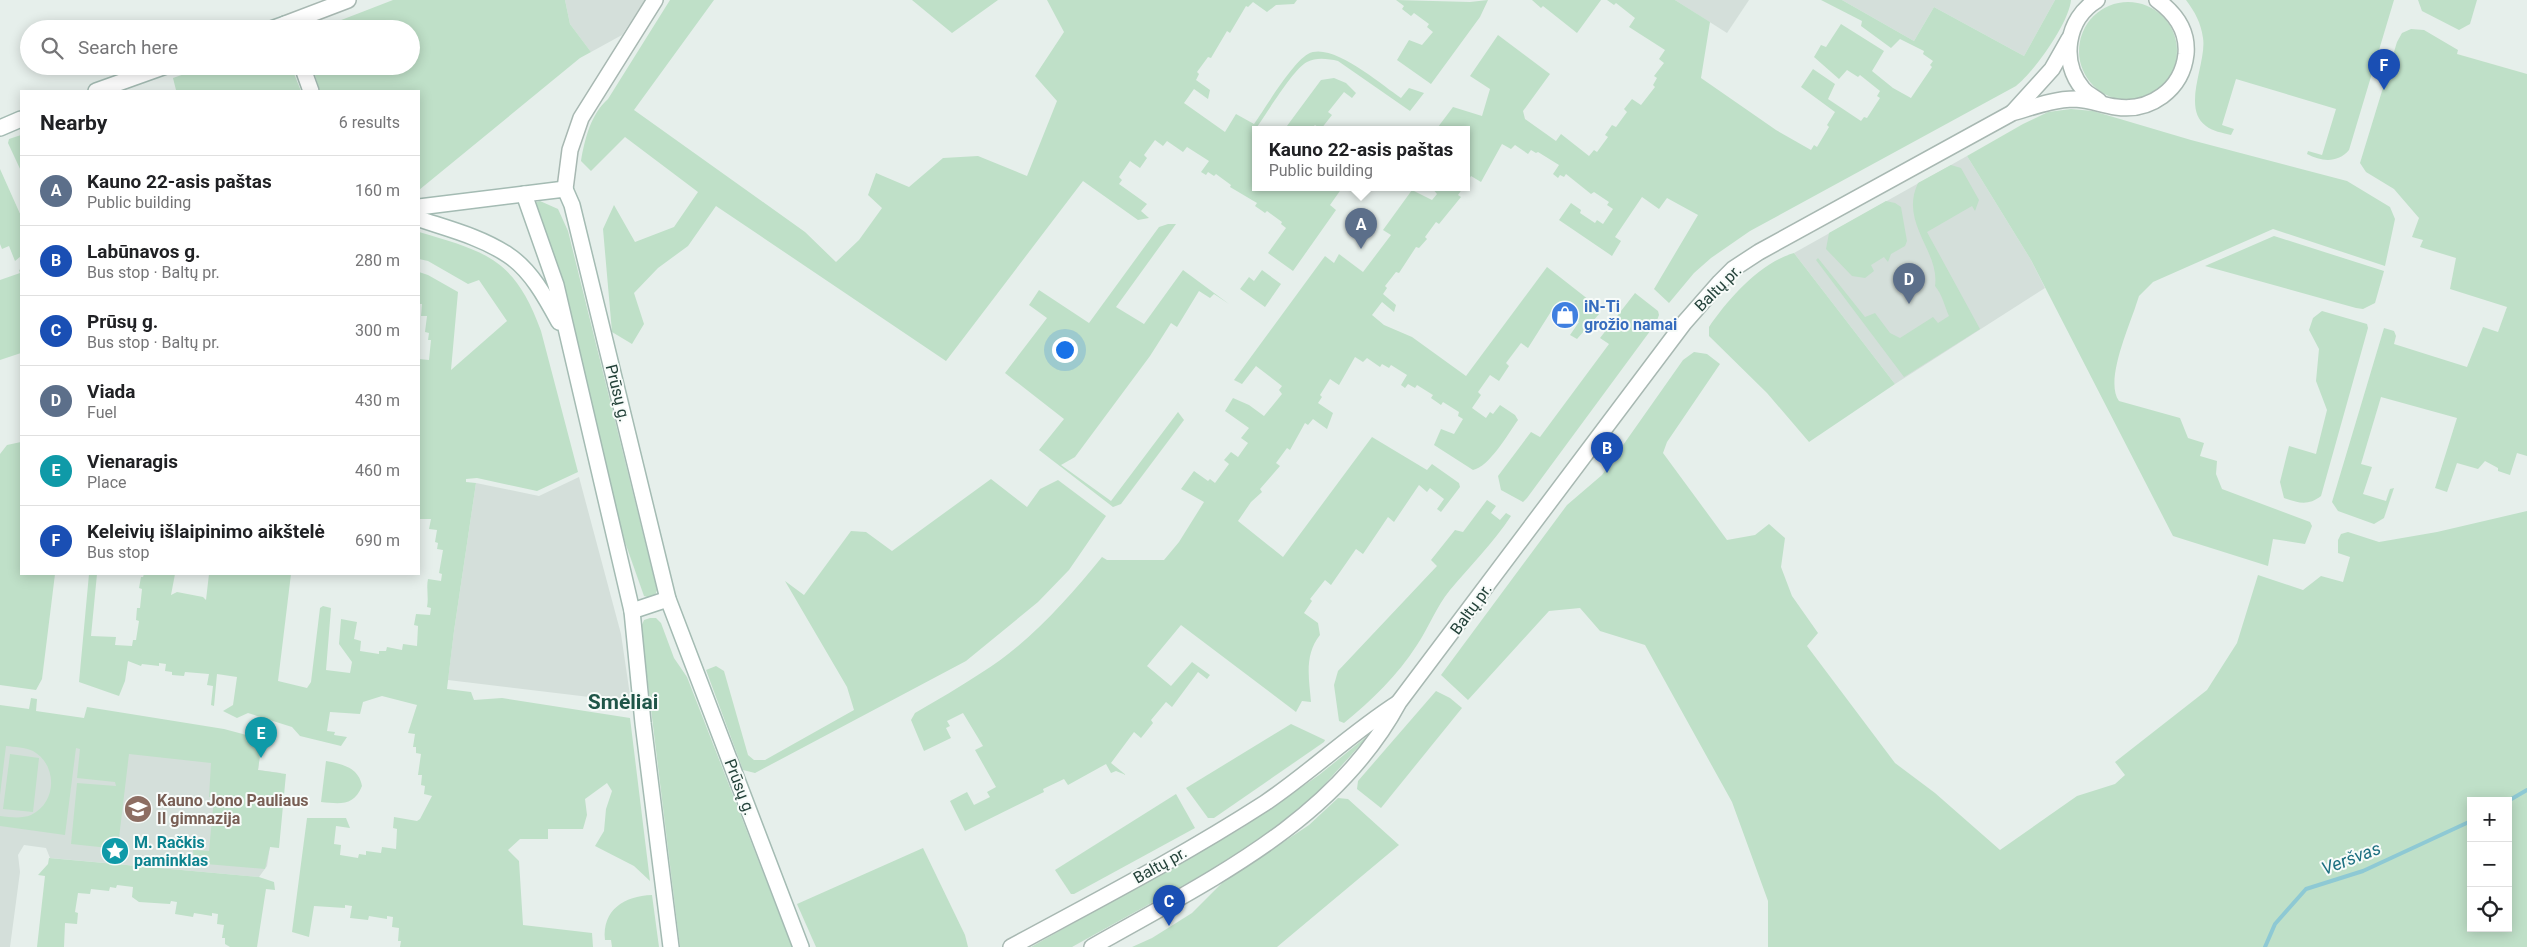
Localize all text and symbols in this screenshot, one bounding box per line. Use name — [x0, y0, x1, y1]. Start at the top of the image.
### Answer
search box — [20, 20, 420, 75]
icon: search — [38, 34, 66, 62]
text: Search here — [78, 36, 178, 59]
pin: F — [2368, 49, 2400, 90]
text: Nearby — [40, 111, 107, 135]
text: 6 results — [339, 113, 400, 132]
popup — [1252, 126, 1470, 191]
text: Kauno 22-asis paštas — [1269, 138, 1453, 161]
text: Public building — [1269, 161, 1373, 180]
text: Kauno 22-asis paštas — [87, 170, 272, 193]
text: A — [51, 181, 61, 200]
text: 160 m — [355, 181, 400, 200]
text: Public building — [87, 193, 191, 212]
pin: A — [1345, 208, 1377, 249]
text: Labūnavos g. — [87, 240, 201, 263]
text: B — [51, 251, 61, 270]
text: 280 m — [355, 251, 400, 270]
street label: Baltų pr. — [1691, 261, 1745, 315]
text: Bus stop · Baltų pr. — [87, 263, 220, 282]
pin: D — [1893, 263, 1925, 304]
place label: iN-Ti grožio namai — [1584, 297, 1677, 334]
shop icon: iN-Ti grožio namai — [1550, 300, 1580, 330]
text: Prūsų g. — [87, 310, 158, 333]
text: C — [51, 321, 61, 340]
text: 300 m — [355, 321, 400, 340]
text: Bus stop · Baltų pr. — [87, 333, 220, 352]
your location — [1052, 337, 1078, 363]
street label: Prūsų g. — [602, 362, 634, 424]
text: Viada — [87, 380, 135, 403]
text: D — [51, 391, 61, 410]
text: 430 m — [355, 391, 400, 410]
text: Fuel — [87, 403, 117, 422]
pin: B — [1591, 432, 1623, 473]
text: Vienaragis — [87, 450, 178, 473]
text: E — [52, 461, 61, 480]
text: 460 m — [355, 461, 400, 480]
text: Place — [87, 473, 127, 492]
text: Keleivių išlaipinimo aikštelė — [87, 520, 325, 543]
text: F — [52, 531, 60, 550]
text: 690 m — [355, 531, 400, 550]
text: Bus stop — [87, 543, 149, 562]
street label: Baltų pr. — [1446, 580, 1496, 638]
district label: Smėliai — [588, 690, 658, 714]
pin: E — [245, 717, 277, 758]
street label: Prūsų g. — [721, 756, 759, 818]
place label: Kauno Jono Pauliaus II gimnazija — [157, 791, 309, 828]
school or university icon: Kauno Jono Pauliaus II gimnazija — [123, 794, 153, 824]
map controls — [2467, 797, 2512, 932]
button: + — [2467, 797, 2512, 842]
place label: M. Račkis paminklas — [134, 833, 208, 870]
place icon: M. Račkis paminklas — [100, 836, 130, 866]
water label: Veršvas — [2318, 837, 2384, 879]
button: − — [2467, 842, 2512, 887]
street label: Baltų pr. — [1130, 843, 1190, 887]
pin: C — [1153, 885, 1185, 926]
button: locate — [2467, 887, 2512, 932]

